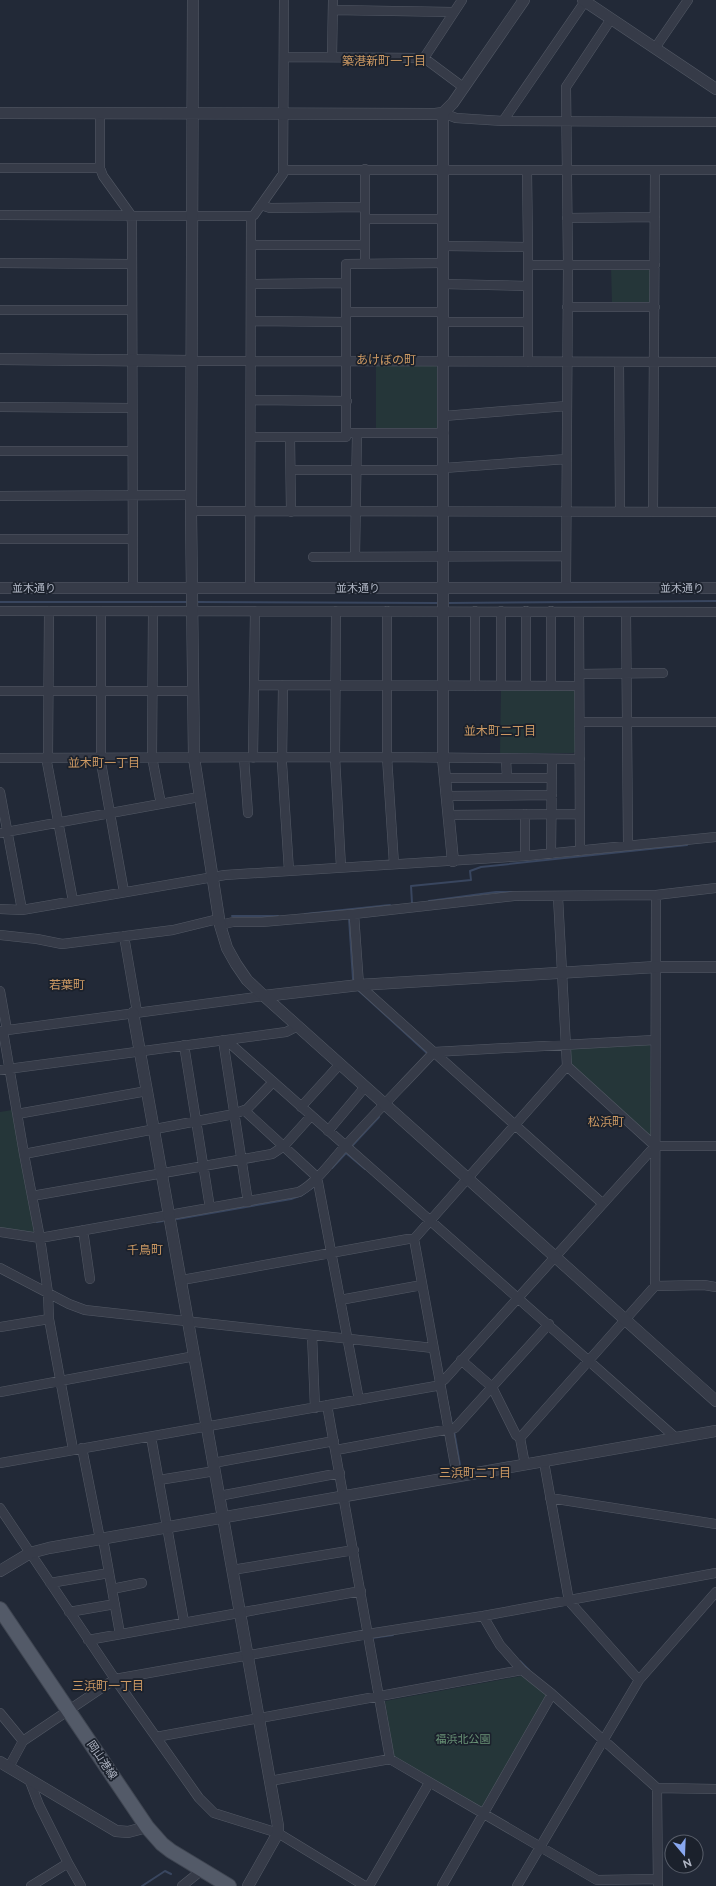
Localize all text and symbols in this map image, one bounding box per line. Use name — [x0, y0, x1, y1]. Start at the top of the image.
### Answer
district label: 築港新町一丁目 — [342, 54, 426, 68]
district label: あけぼの町 — [356, 353, 416, 367]
street label: 並木通り — [12, 582, 56, 595]
street label: 並木通り — [336, 582, 380, 595]
street label: 並木通り — [660, 582, 704, 595]
district label: 並木町二丁目 — [464, 724, 536, 738]
district label: 並木町一丁目 — [68, 756, 140, 770]
district label: 若葉町 — [49, 978, 85, 992]
district label: 松浜町 — [588, 1115, 624, 1129]
district label: 千鳥町 — [127, 1243, 163, 1257]
district label: 三浜町二丁目 — [439, 1466, 511, 1480]
district label: 三浜町一丁目 — [72, 1679, 144, 1693]
park label: 福浜北公園 — [436, 1733, 491, 1746]
street label: 岡山港線 — [84, 1738, 120, 1782]
north arrow — [664, 1834, 704, 1874]
text: N — [681, 1855, 693, 1870]

